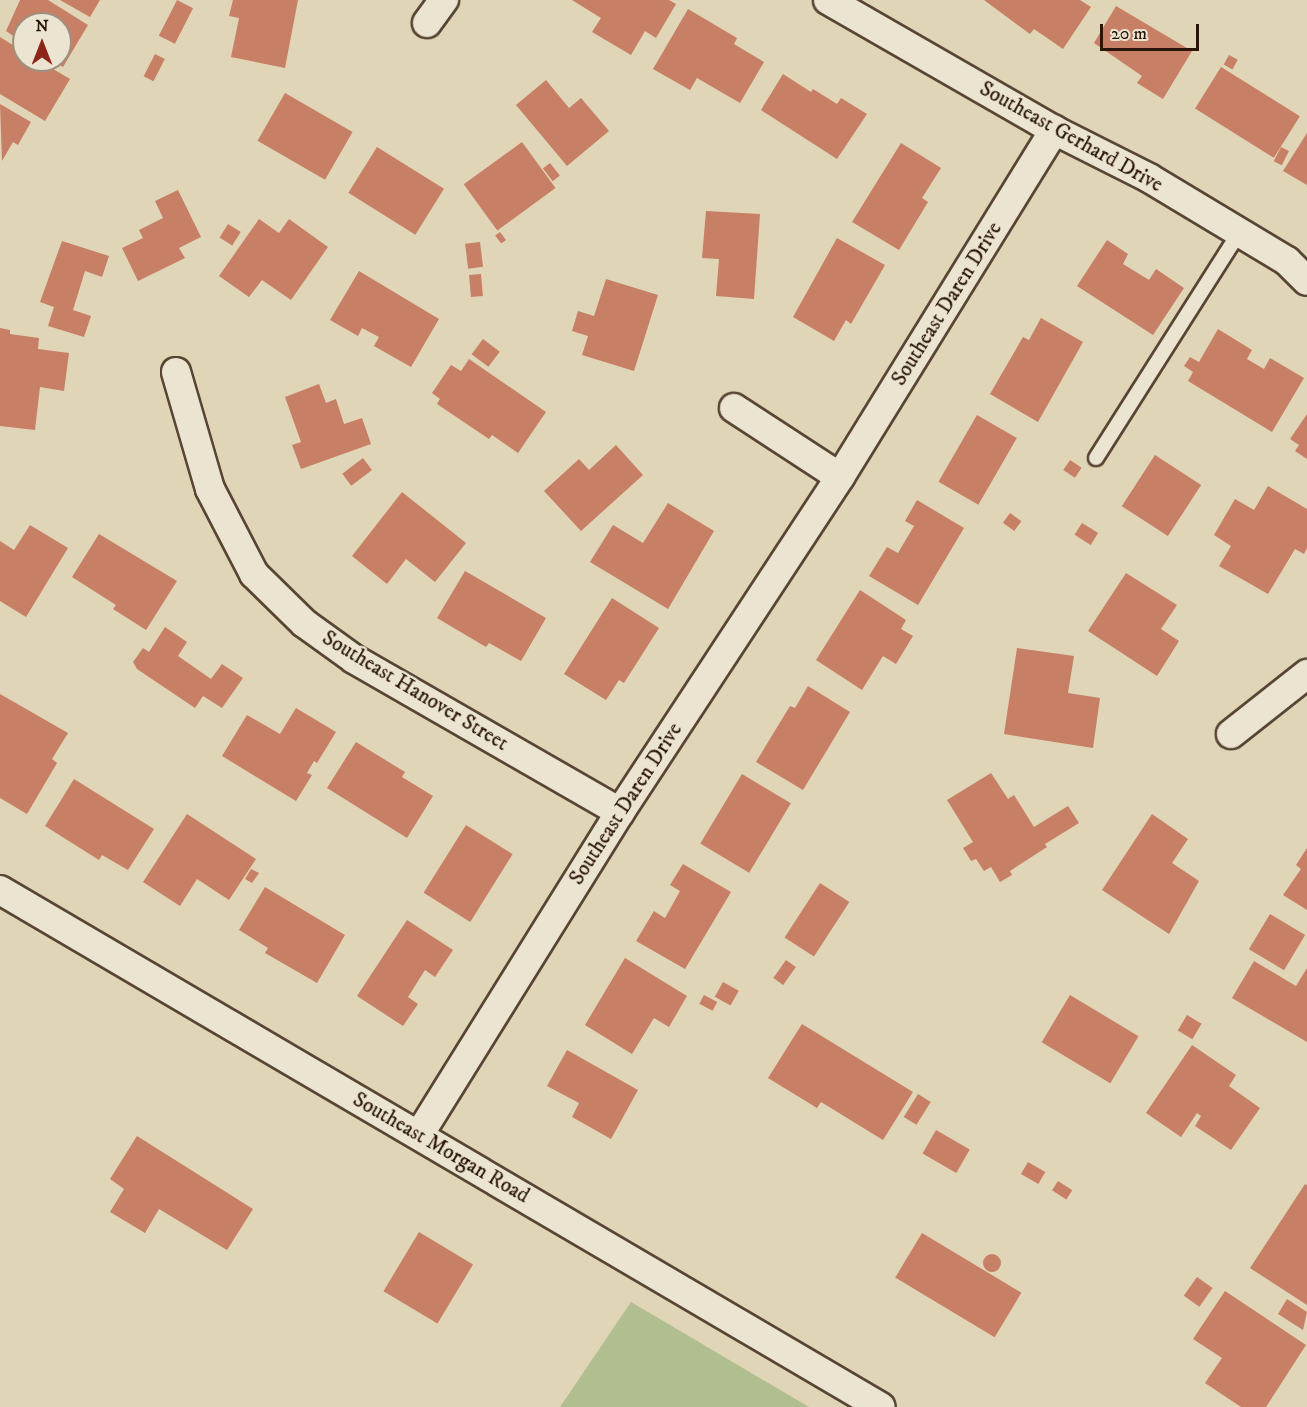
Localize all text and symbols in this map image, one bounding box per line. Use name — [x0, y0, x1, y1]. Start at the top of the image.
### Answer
north arrow — [12, 12, 72, 72]
scale bar — [1103, 12, 1202, 50]
text: N — [35, 16, 49, 36]
text: 20 m — [1111, 23, 1147, 45]
street label: Southeast Gerhard Drive — [975, 76, 1167, 198]
street label: Southeast Daren Drive — [886, 218, 1008, 390]
street label: Southeast Hanover Street — [317, 625, 513, 757]
street label: Southeast Daren Drive — [564, 718, 688, 890]
street label: Southeast Morgan Road — [348, 1087, 534, 1209]

